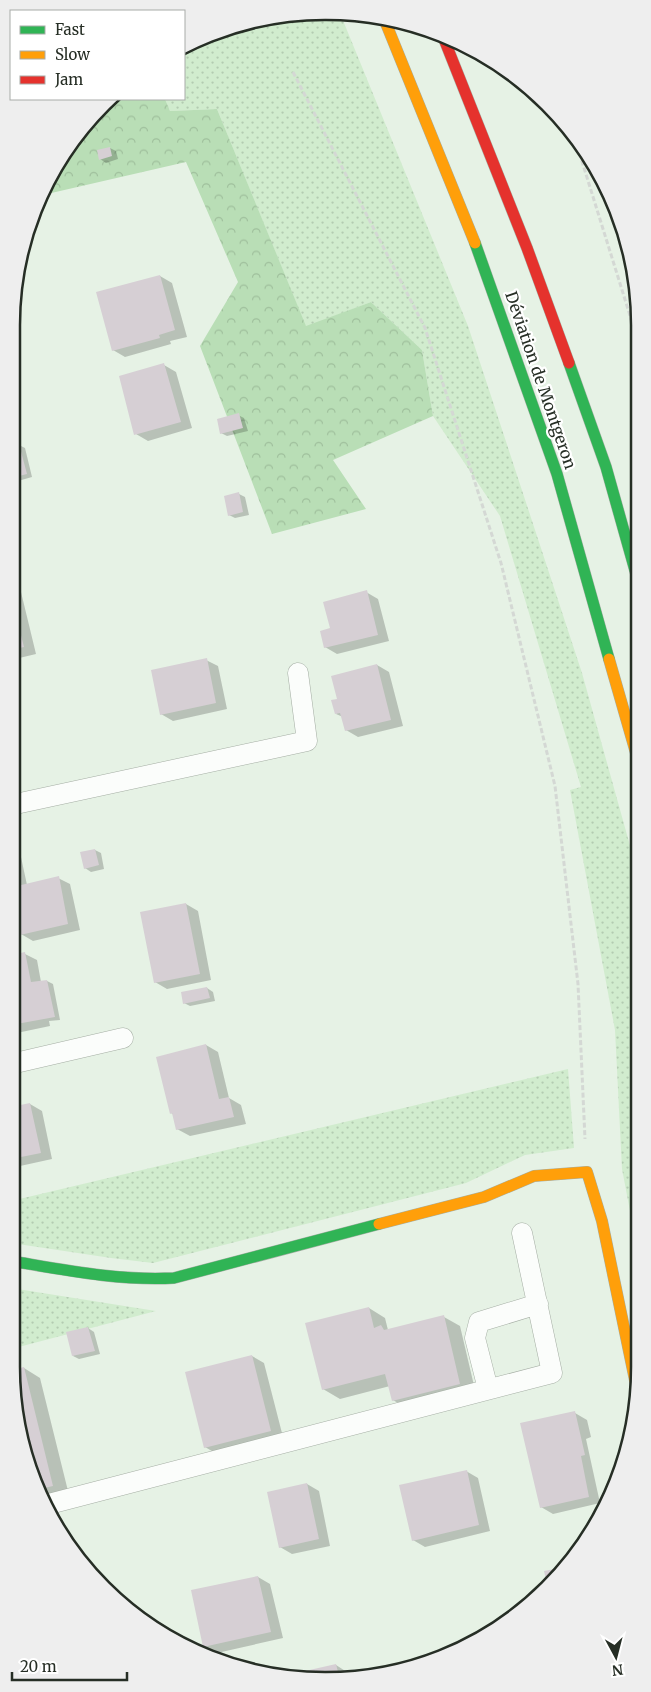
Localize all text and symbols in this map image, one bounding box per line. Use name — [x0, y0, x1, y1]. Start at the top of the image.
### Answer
legend — [10, 10, 185, 100]
text: Fast — [55, 20, 85, 39]
text: Slow — [55, 45, 90, 64]
text: Jam — [54, 70, 83, 89]
street label: Déviation de Montgeron — [501, 289, 581, 472]
north arrow — [591, 1632, 641, 1682]
scale bar — [12, 1650, 128, 1682]
text: 20 m — [20, 1657, 57, 1676]
text: N — [611, 1660, 624, 1680]

